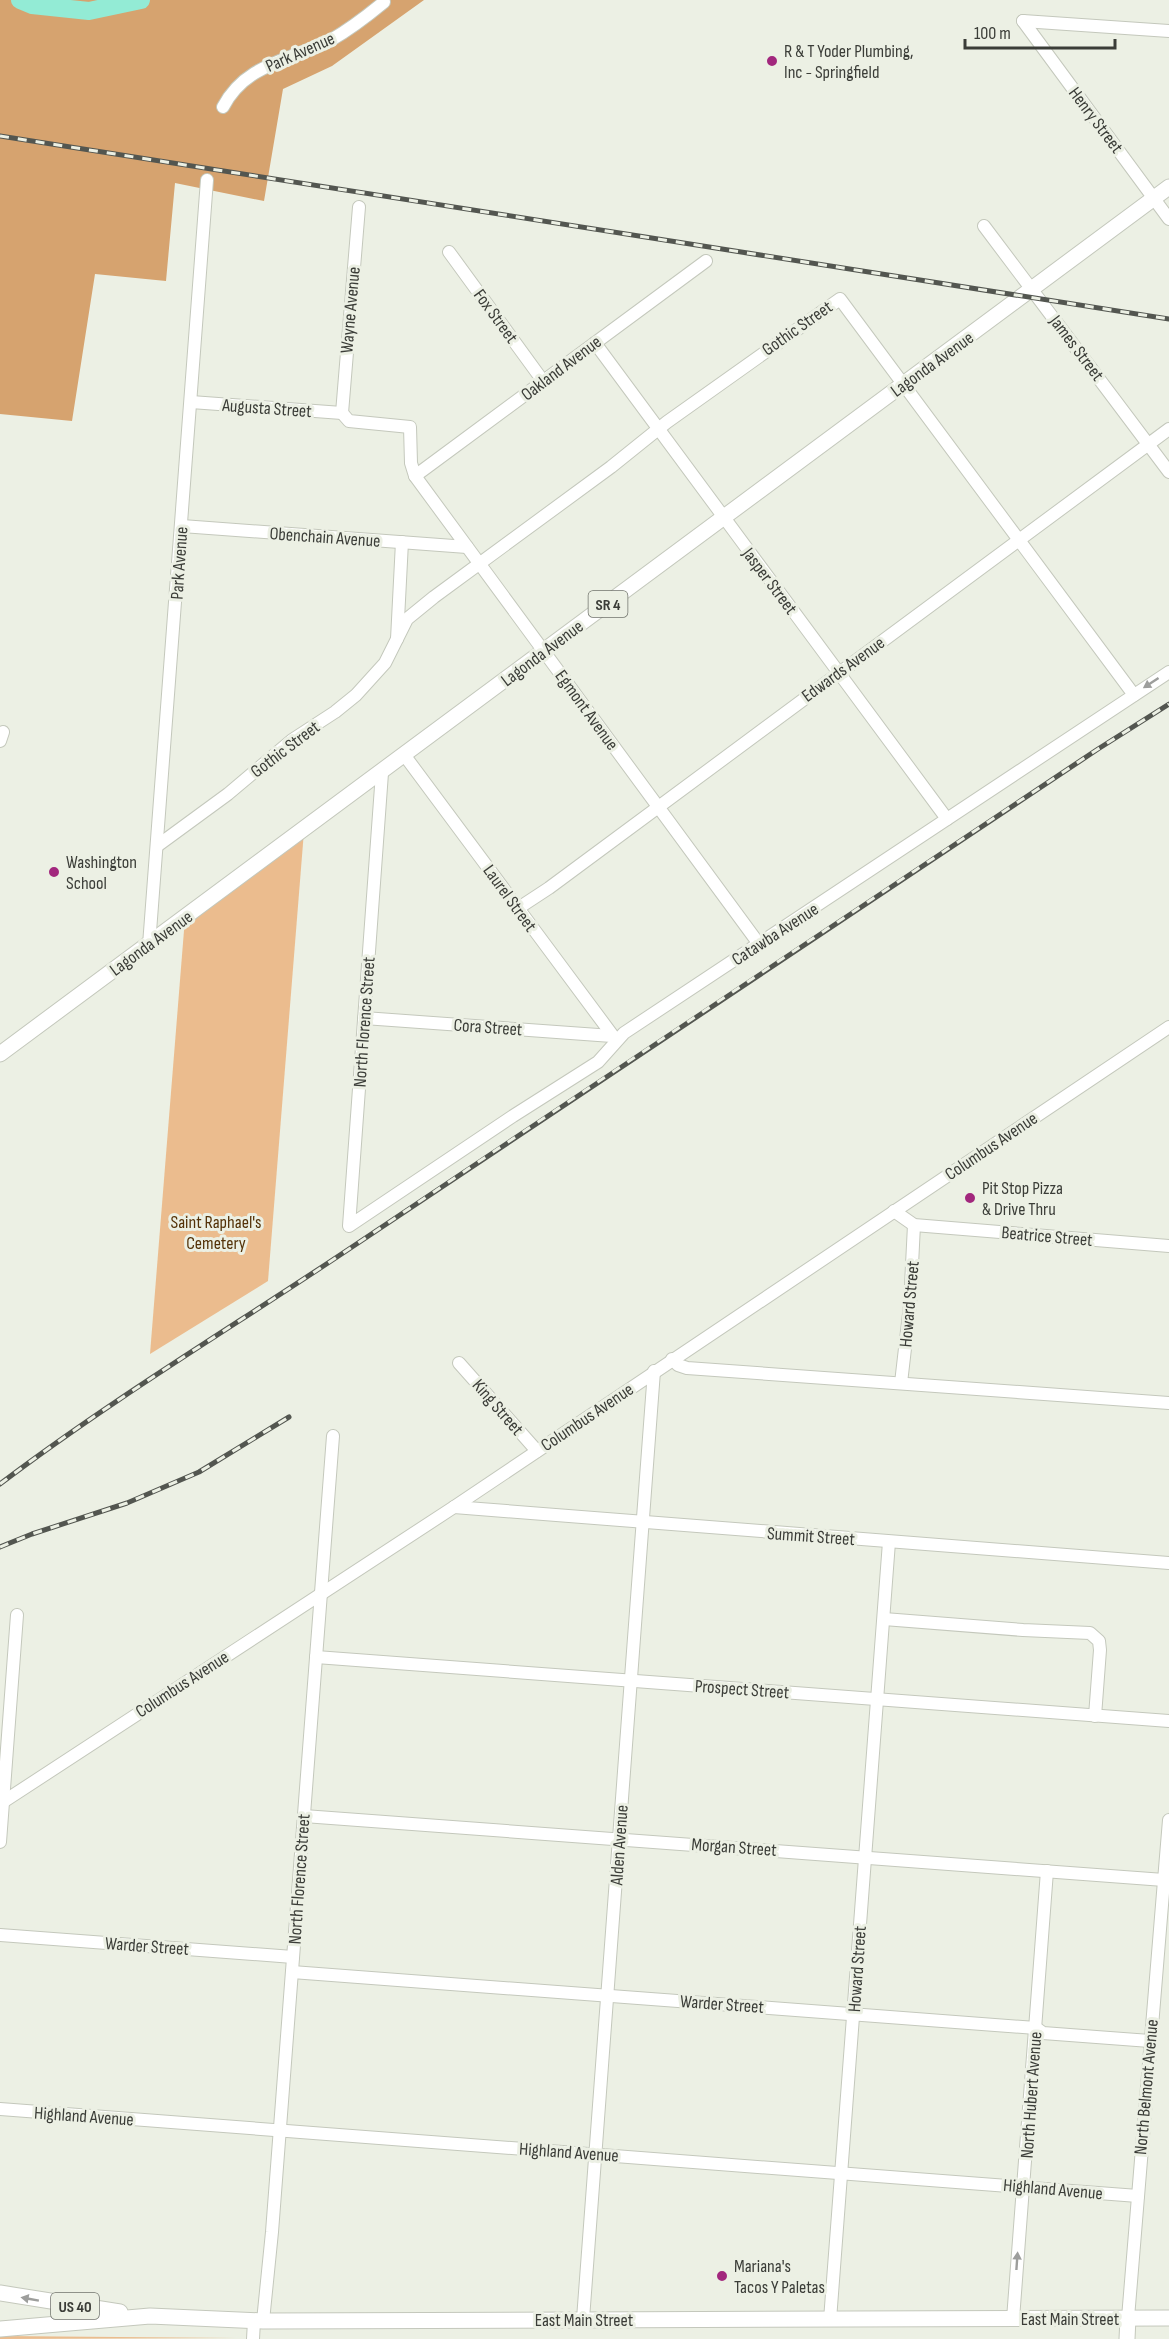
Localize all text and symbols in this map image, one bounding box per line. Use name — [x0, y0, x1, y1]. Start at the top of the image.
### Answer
scale bar — [965, 12, 1115, 50]
text: 100 m — [974, 23, 1011, 44]
street label: Park Avenue — [262, 28, 338, 77]
place label: R & T Yoder Plumbing, Inc - Springfield — [784, 41, 913, 83]
marker: R & T Yoder Plumbing, Inc - Springfield — [765, 54, 779, 68]
street label: Henry Street — [1064, 83, 1128, 158]
street label: Wayne Avenue — [336, 266, 365, 354]
street label: Fox Street — [469, 285, 522, 348]
street label: Gothic Street — [758, 296, 837, 360]
street label: James Street — [1045, 311, 1108, 386]
street label: Lagonda Avenue — [887, 327, 978, 401]
street label: Oakland Avenue — [517, 331, 606, 405]
street label: Augusta Street — [221, 395, 313, 422]
street label: Obenchain Avenue — [269, 523, 381, 552]
street label: Park Avenue — [166, 526, 193, 600]
street label: Jasper Street — [737, 543, 802, 619]
road number: SR 4 — [588, 591, 628, 617]
street label: Lagonda Avenue — [497, 616, 587, 691]
street label: Edwards Avenue — [798, 632, 889, 707]
street label: Egmont Avenue — [551, 666, 623, 754]
one-way arrow — [1143, 678, 1160, 689]
street label: Gothic Street — [247, 716, 324, 782]
place label: Washington School — [66, 852, 137, 894]
street label: Laurel Street — [478, 861, 541, 936]
marker: Washington School — [47, 865, 61, 879]
street label: Catawba Avenue — [728, 899, 822, 970]
street label: Lagonda Avenue — [106, 906, 197, 980]
street label: North Florence Street — [349, 956, 380, 1088]
street label: Cora Street — [453, 1015, 523, 1040]
street label: Columbus Avenue — [941, 1108, 1041, 1185]
place label: Pit Stop Pizza & Drive Thru — [982, 1178, 1063, 1220]
marker: Pit Stop Pizza & Drive Thru — [963, 1191, 977, 1205]
park label: Saint Raphael's Cemetery — [170, 1212, 262, 1254]
street label: Beatrice Street — [1001, 1222, 1094, 1251]
street label: Howard Street — [895, 1260, 924, 1348]
street label: King Street — [468, 1375, 528, 1440]
street label: Columbus Avenue — [537, 1379, 637, 1456]
street label: Summit Street — [766, 1523, 856, 1550]
street label: Columbus Avenue — [132, 1647, 233, 1722]
street label: Prospect Street — [694, 1676, 790, 1703]
street label: Alden Avenue — [606, 1804, 633, 1887]
street label: North Florence Street — [284, 1813, 315, 1945]
street label: Morgan Street — [691, 1834, 778, 1861]
street label: Howard Street — [844, 1925, 871, 2013]
street label: Warder Street — [104, 1933, 190, 1960]
street label: Warder Street — [679, 1991, 765, 2018]
street label: North Belmont Avenue — [1130, 2018, 1163, 2156]
street label: North Hubert Avenue — [1017, 2031, 1046, 2159]
street label: Highland Avenue — [33, 2103, 134, 2130]
street label: Highland Avenue — [518, 2139, 619, 2166]
street label: Highland Avenue — [1002, 2175, 1104, 2204]
one-way arrow — [1013, 2251, 1022, 2270]
place label: Mariana's Tacos Y Paletas — [734, 2256, 825, 2298]
marker: Mariana's Tacos Y Paletas — [715, 2269, 729, 2283]
road number: US 40 — [51, 2293, 99, 2319]
one-way arrow — [20, 2294, 39, 2303]
street label: East Main Street — [1021, 2309, 1120, 2330]
street label: East Main Street — [535, 2310, 634, 2331]

